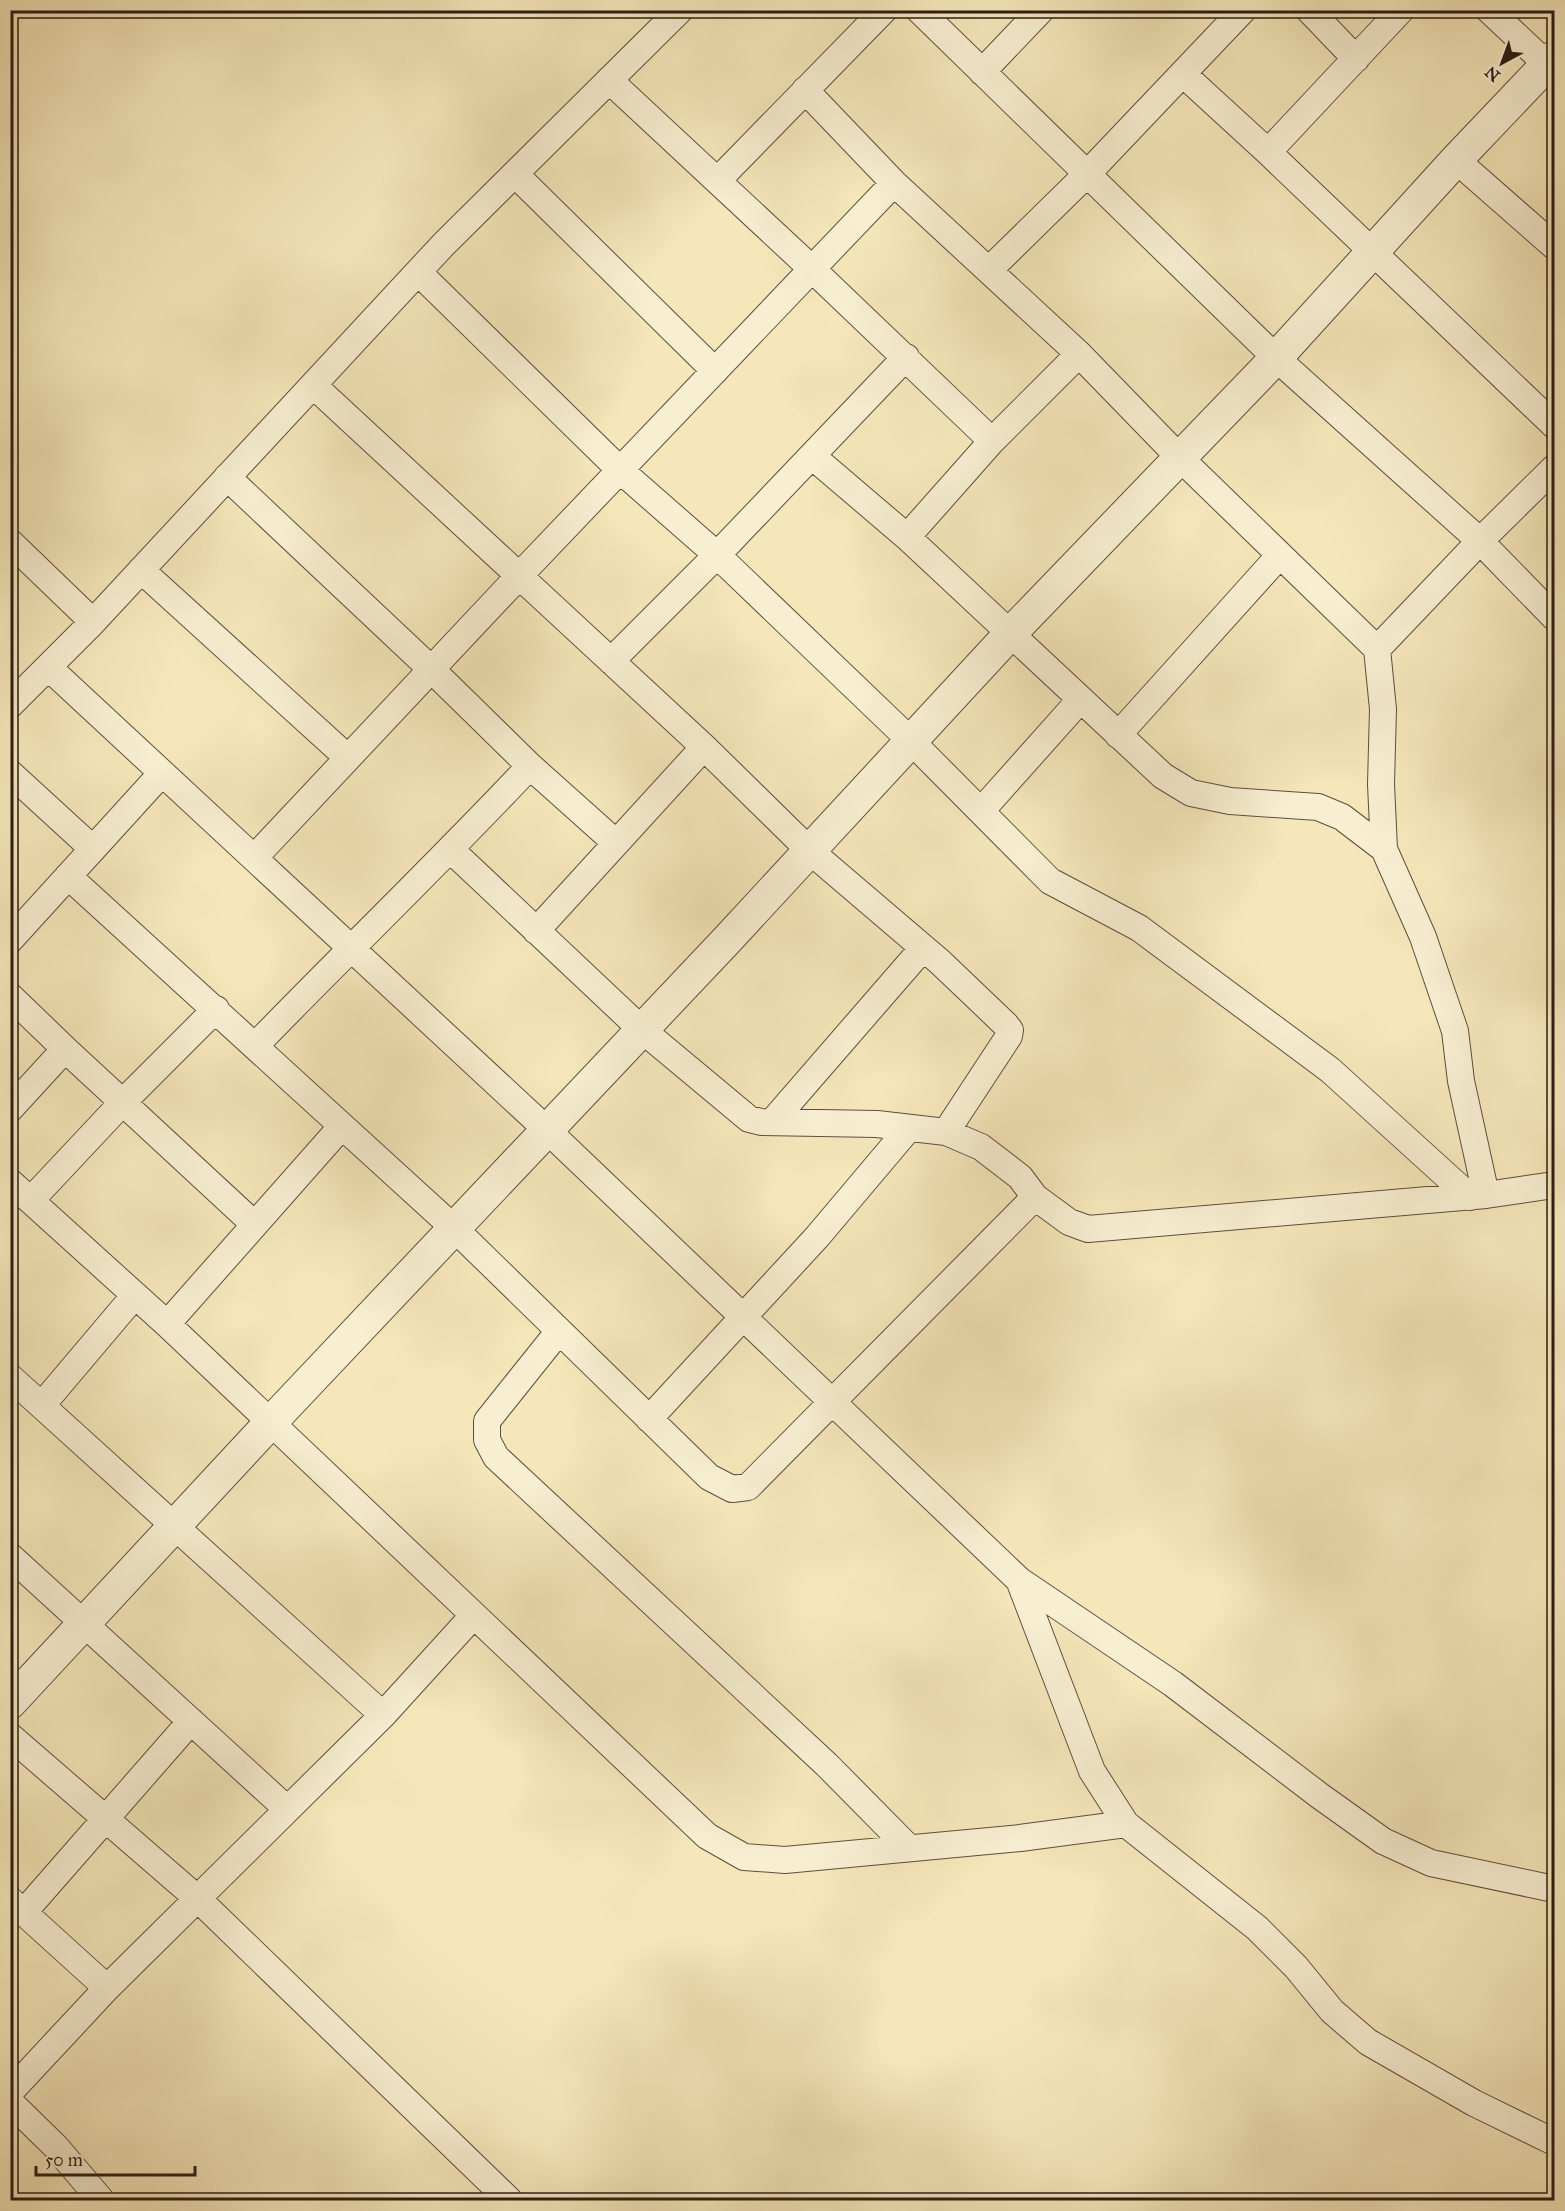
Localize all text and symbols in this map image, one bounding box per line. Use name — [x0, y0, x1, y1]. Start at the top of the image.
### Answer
north arrow — [1472, 33, 1532, 93]
text: N — [1481, 62, 1504, 86]
scale bar — [36, 2139, 195, 2177]
text: 50 m — [45, 2149, 83, 2171]

